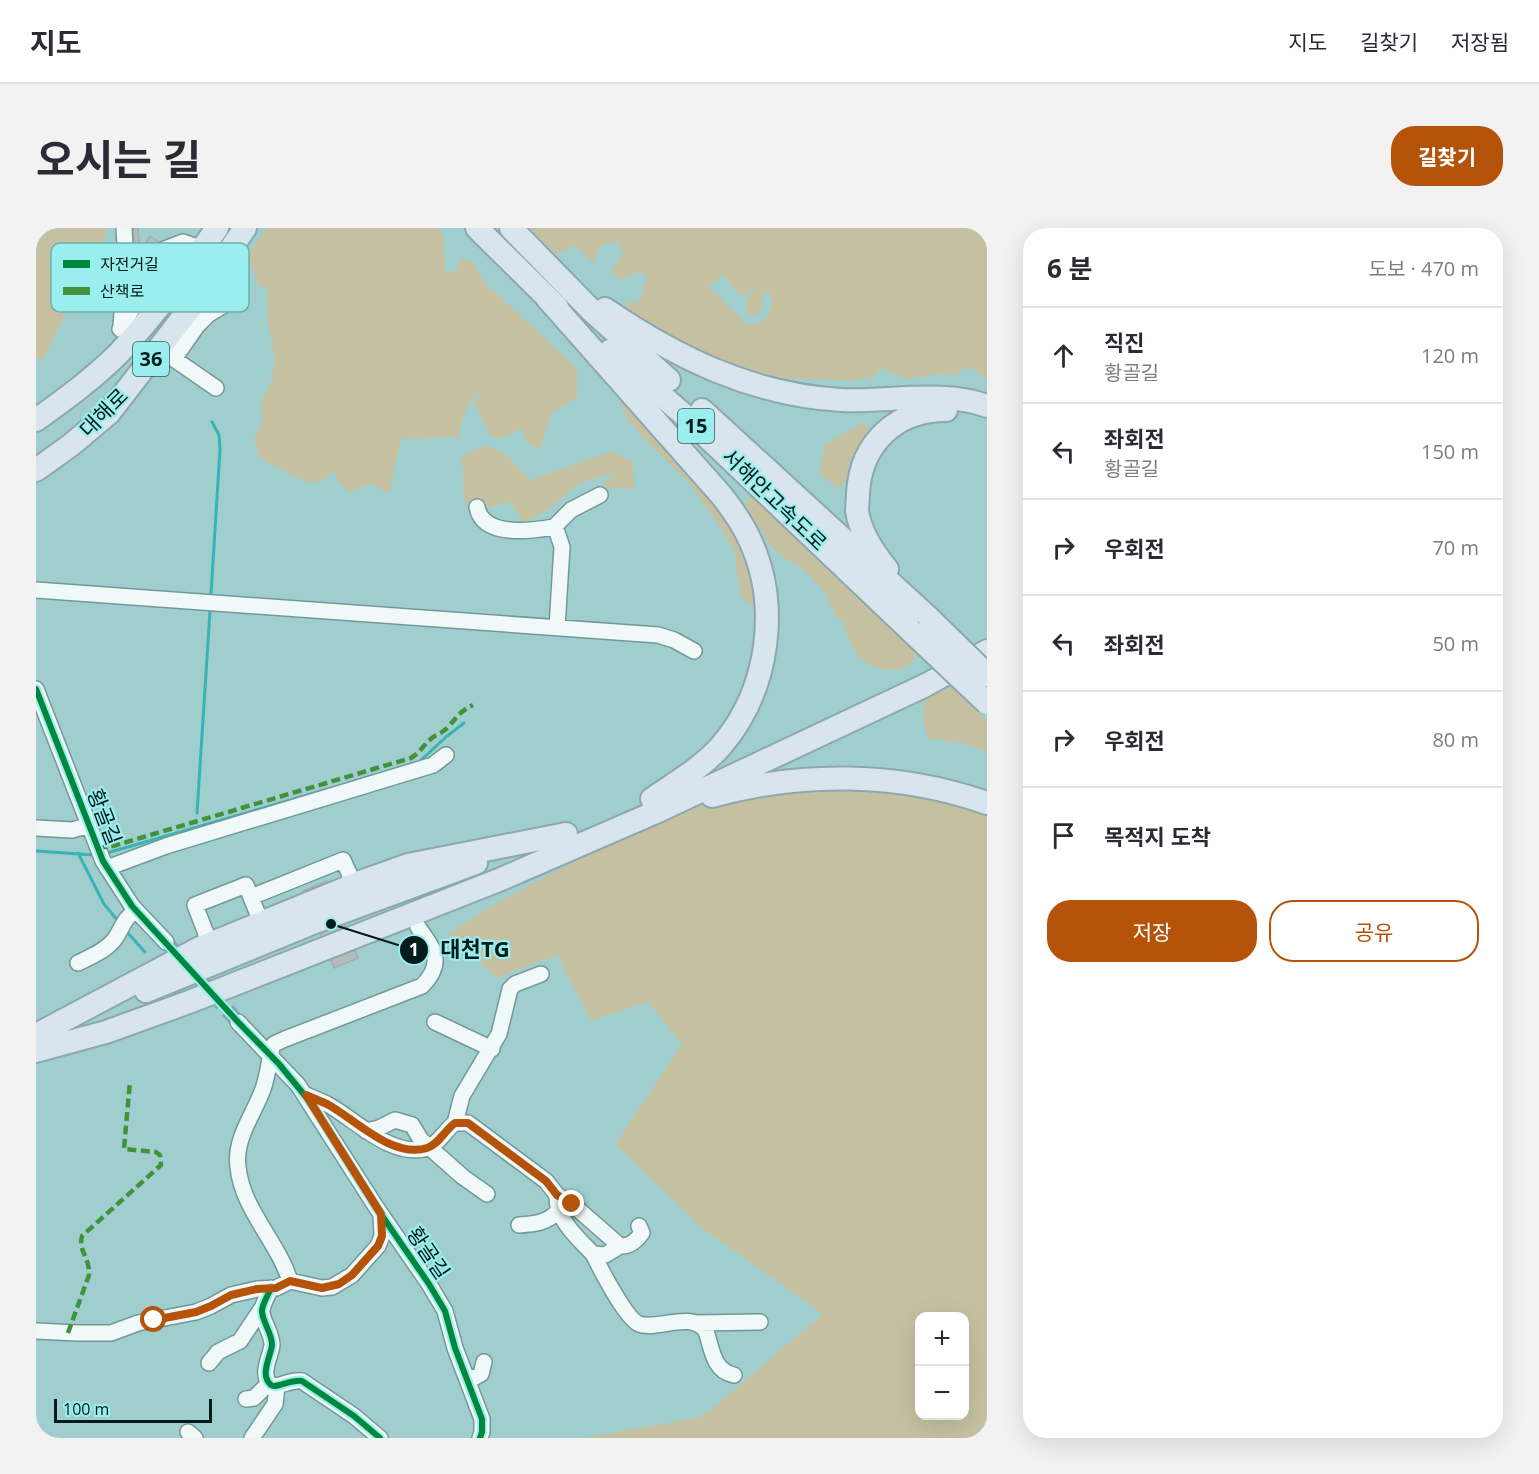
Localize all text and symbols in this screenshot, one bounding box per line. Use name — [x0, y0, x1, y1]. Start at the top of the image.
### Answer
text: 지도 — [30, 23, 82, 61]
text: 지도 — [1288, 28, 1327, 56]
text: 길찾기 — [1360, 28, 1418, 56]
text: 저장됨 — [1451, 28, 1509, 56]
button: 길찾기 — [1391, 126, 1503, 186]
text: 오시는 길 — [36, 130, 201, 187]
legend — [51, 243, 249, 312]
text: 6 분 — [1047, 250, 1093, 286]
text: 자전거길 — [100, 253, 159, 275]
text: 도보 · 470 m — [1369, 255, 1479, 282]
text: 산책로 — [100, 280, 144, 302]
text: 직진 — [1104, 327, 1144, 357]
icon: ahead — [1047, 339, 1080, 372]
road number: 36 — [133, 342, 169, 376]
text: 120 m — [1421, 342, 1479, 369]
text: 황골길 — [1104, 359, 1159, 386]
street label: 대해로 — [73, 382, 134, 443]
road number: 15 — [678, 409, 714, 443]
text: 좌회전 — [1104, 423, 1165, 453]
icon: left — [1047, 435, 1080, 468]
text: 150 m — [1421, 438, 1479, 465]
street label: 서해안고속도로 — [716, 442, 833, 556]
text: 황골길 — [1104, 455, 1159, 482]
icon: right — [1047, 531, 1080, 564]
text: 우회전 — [1104, 533, 1165, 563]
text: 70 m — [1432, 534, 1479, 561]
icon: left — [1047, 627, 1080, 660]
text: 좌회전 — [1104, 629, 1165, 659]
text: 50 m — [1432, 630, 1479, 657]
icon: right — [1047, 723, 1080, 756]
text: 우회전 — [1104, 725, 1165, 755]
text: 80 m — [1432, 726, 1479, 753]
street label: 황골길 — [81, 785, 128, 849]
icon: arrive — [1047, 819, 1080, 852]
text: 목적지 도착 — [1104, 821, 1211, 851]
button: 저장 — [1047, 900, 1257, 962]
button: 공유 — [1269, 900, 1479, 962]
callout: 대천TG — [399, 930, 522, 970]
text: 대천TG — [440, 933, 510, 963]
text: 1 — [409, 937, 419, 961]
route end — [558, 1190, 584, 1216]
street label: 황골길 — [401, 1221, 457, 1284]
route start — [140, 1306, 166, 1332]
map controls — [915, 1312, 969, 1420]
button: + — [915, 1312, 969, 1366]
button: − — [915, 1366, 969, 1420]
scale bar — [54, 1396, 212, 1424]
text: 100 m — [63, 1398, 109, 1420]

